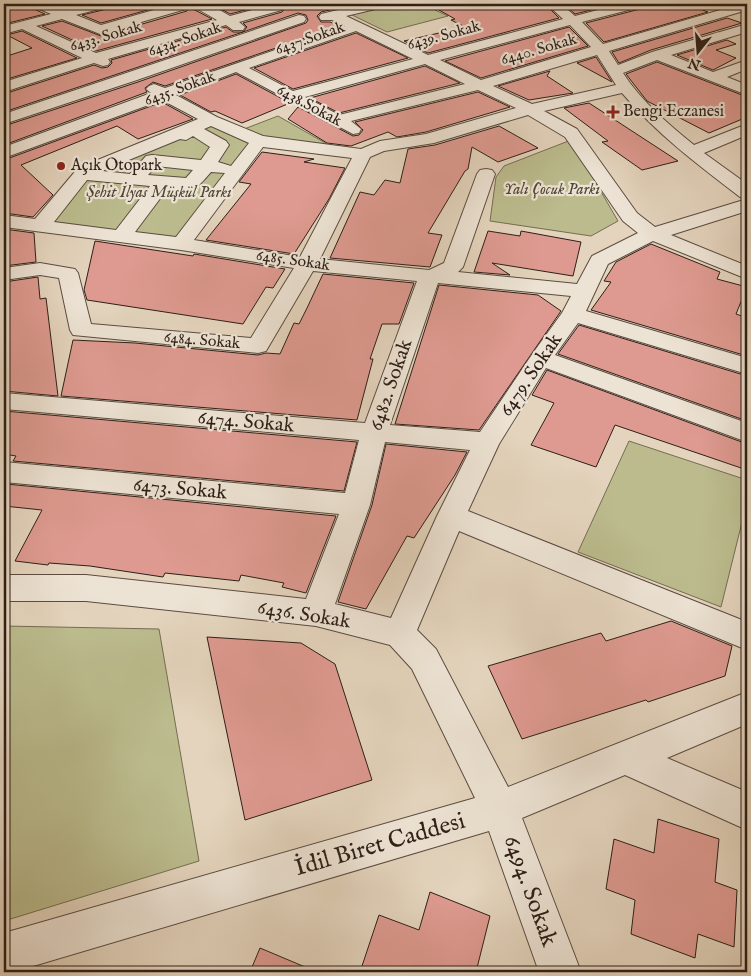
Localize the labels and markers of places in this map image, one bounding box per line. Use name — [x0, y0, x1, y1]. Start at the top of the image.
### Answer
place label: Bengi Eczanesi — [623, 102, 724, 122]
marker: Bengi Eczanesi — [607, 106, 619, 118]
place label: Açık Otopark — [70, 156, 163, 176]
marker: Açık Otopark — [55, 160, 67, 172]

